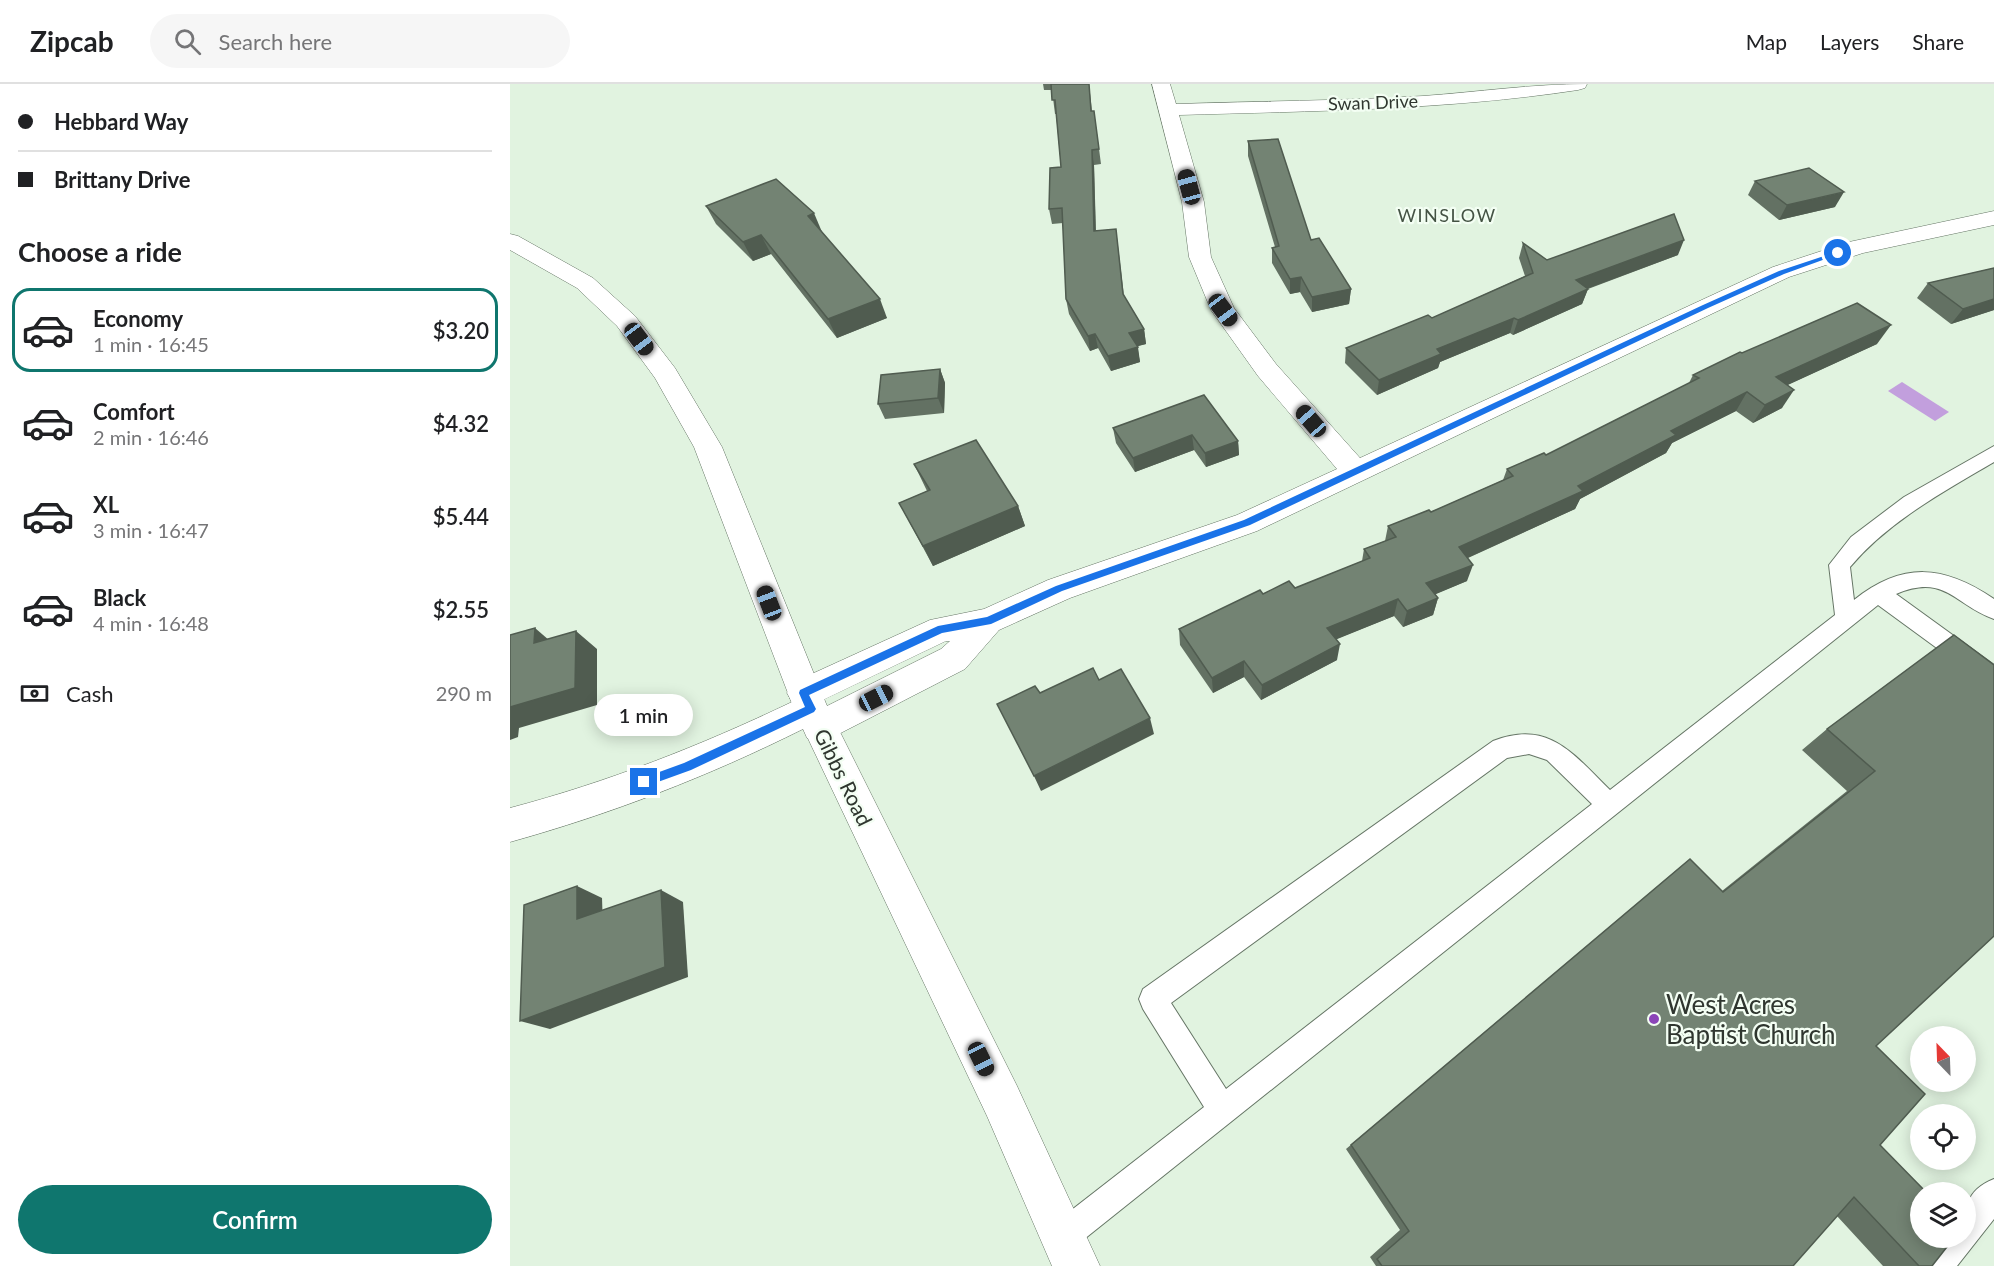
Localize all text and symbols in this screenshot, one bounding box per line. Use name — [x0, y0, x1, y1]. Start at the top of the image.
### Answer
search box — [150, 14, 570, 68]
text: Zipcab — [30, 24, 114, 58]
icon: search — [171, 25, 204, 58]
text: Search here — [219, 28, 332, 55]
text: Map — [1746, 29, 1787, 54]
text: Layers — [1820, 29, 1879, 54]
text: Share — [1912, 29, 1964, 54]
street label: Swan Drive — [1328, 89, 1418, 115]
text: Hebbard Way — [54, 108, 188, 135]
text: Brittany Drive — [54, 166, 191, 193]
car — [1176, 167, 1202, 207]
district label: WINSLOW — [1397, 204, 1497, 226]
text: Choose a ride — [18, 235, 182, 268]
route start — [1824, 239, 1851, 266]
car — [1205, 290, 1241, 330]
icon: car — [21, 303, 75, 357]
text: Economy — [93, 305, 183, 332]
text: $3.20 — [433, 317, 489, 344]
car — [621, 319, 657, 359]
text: 1 min · 16:45 — [93, 332, 209, 356]
icon: car — [21, 396, 75, 450]
text: Comfort — [93, 398, 175, 425]
car — [1292, 402, 1330, 440]
text: $4.32 — [433, 410, 489, 437]
text: 2 min · 16:46 — [93, 425, 209, 449]
icon: car — [21, 489, 75, 543]
text: XL — [93, 491, 119, 518]
text: $5.44 — [433, 503, 489, 530]
text: 3 min · 16:47 — [93, 518, 209, 542]
icon: car — [21, 582, 75, 636]
car — [754, 583, 784, 623]
text: Black — [93, 584, 146, 611]
text: $2.55 — [433, 596, 489, 623]
text: 4 min · 16:48 — [93, 611, 209, 635]
icon: cash — [18, 677, 51, 710]
text: Cash — [66, 680, 113, 707]
text: 290 m — [436, 681, 492, 705]
car — [856, 682, 896, 714]
callout: 1 min — [594, 695, 694, 737]
text: 1 min — [619, 703, 668, 727]
street label: Gibbs Road — [810, 724, 878, 830]
route end — [630, 768, 657, 795]
place label: West Acres Baptist Church — [1666, 988, 1835, 1050]
marker: West Acres Baptist Church — [1647, 1012, 1661, 1026]
north arrow — [1910, 1026, 1976, 1092]
map controls — [1910, 1026, 1976, 1248]
car — [965, 1039, 997, 1079]
button: locate — [1910, 1104, 1976, 1170]
button: layers — [1910, 1182, 1976, 1248]
button: Confirm — [18, 1185, 492, 1254]

